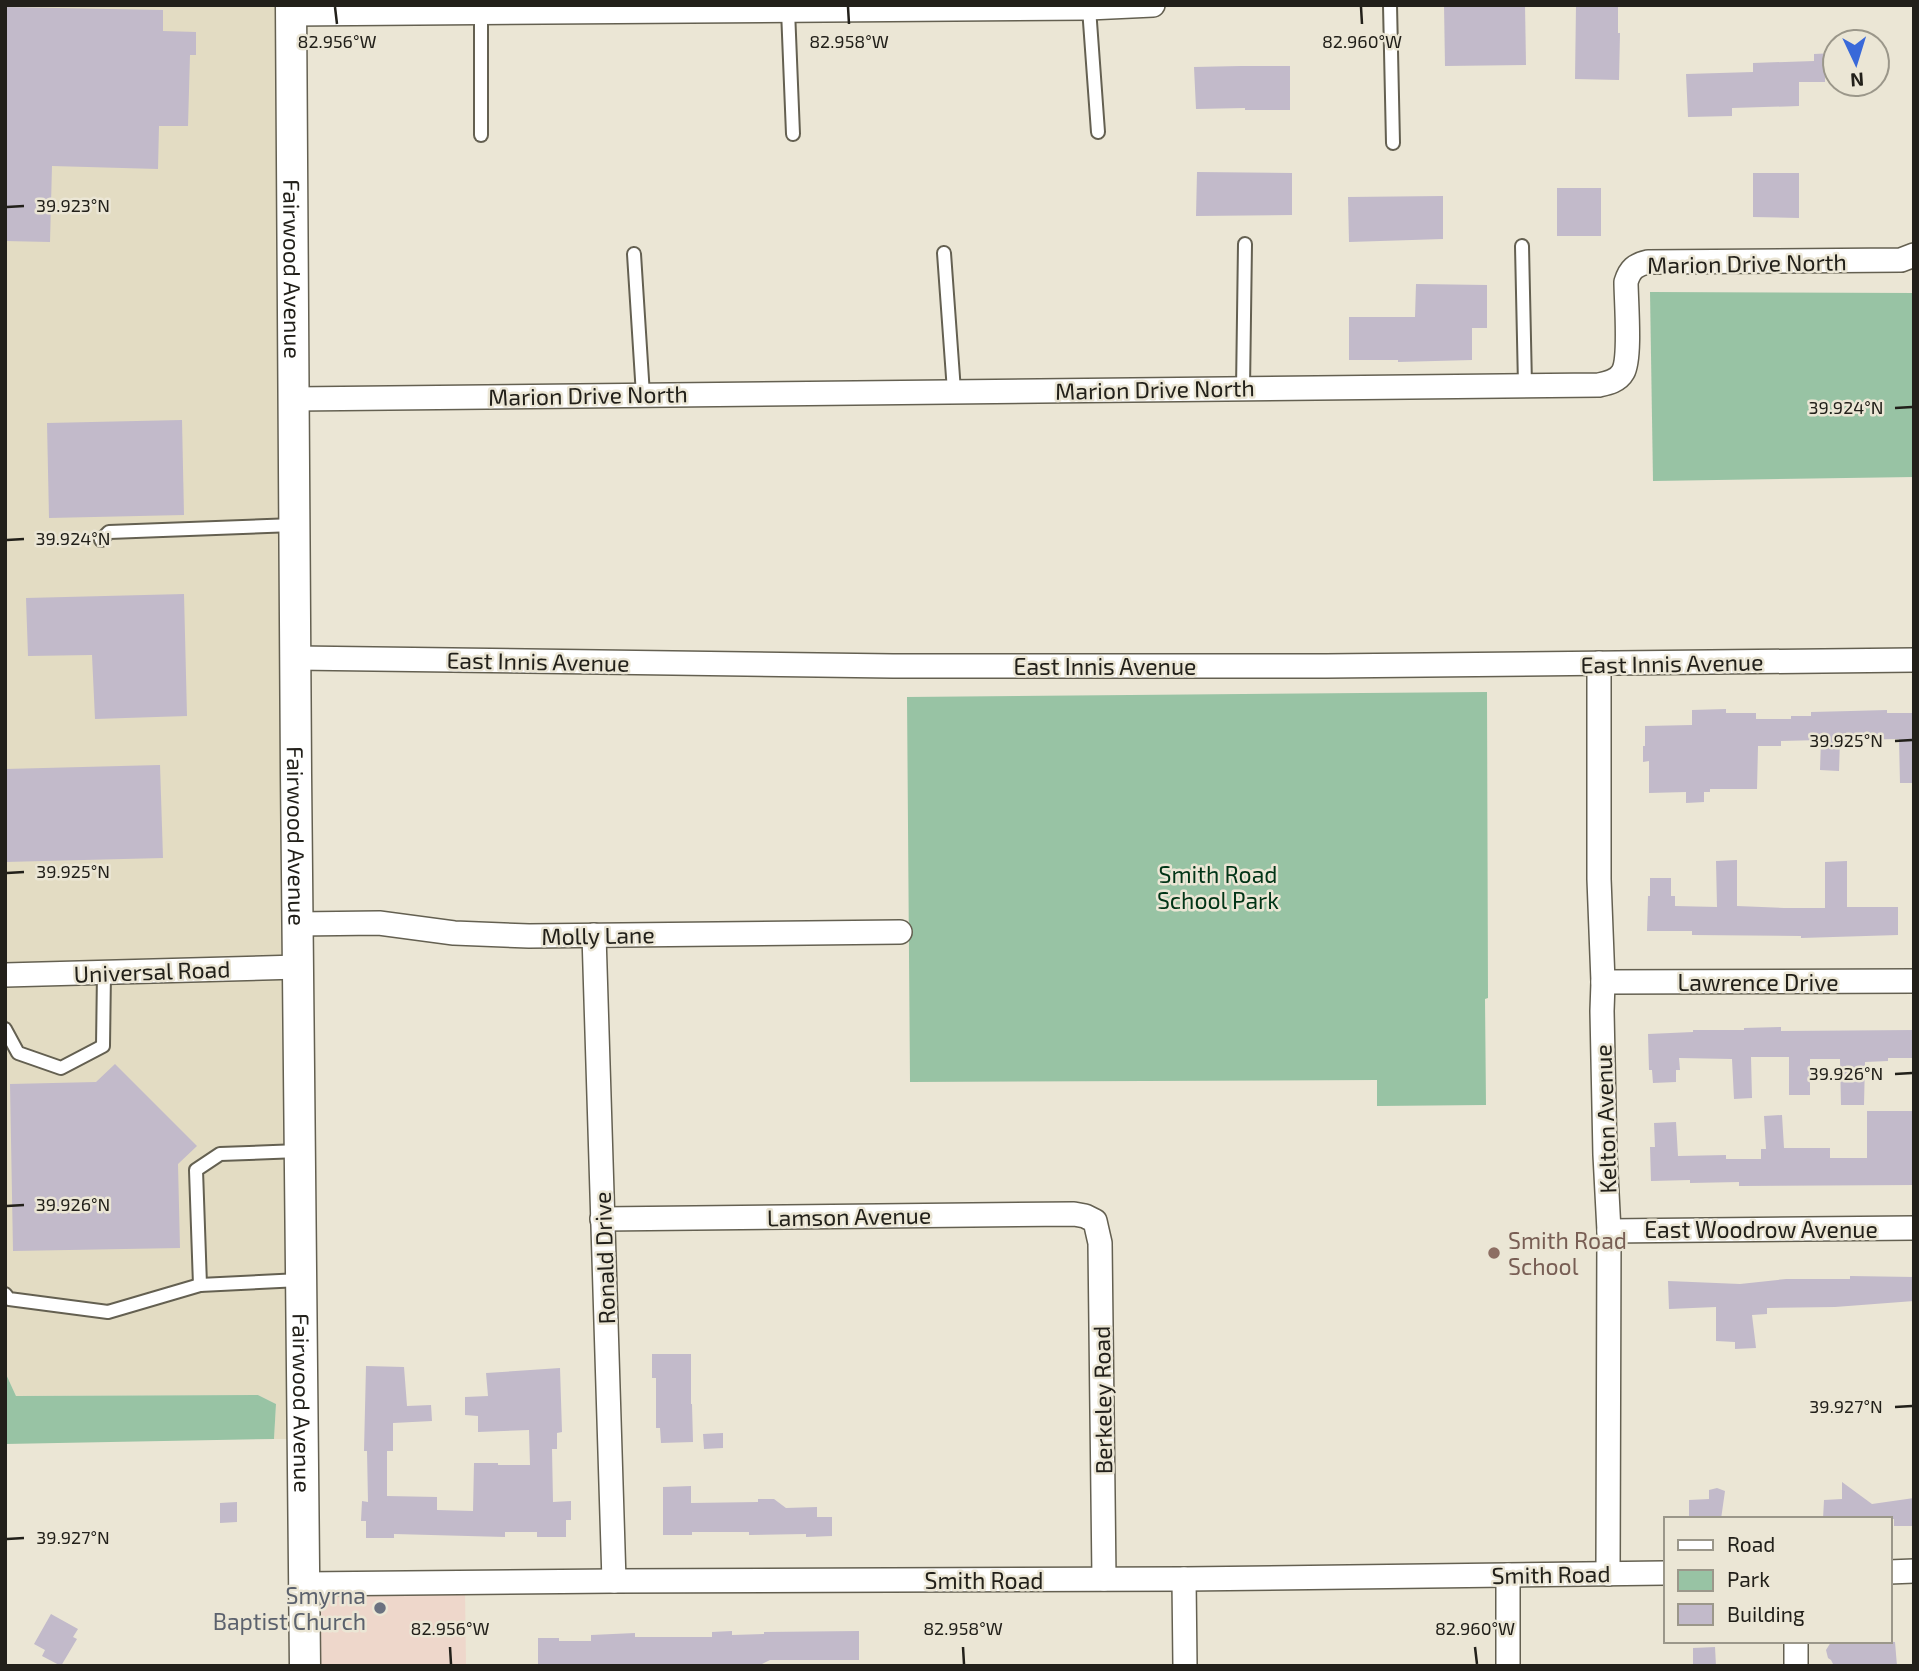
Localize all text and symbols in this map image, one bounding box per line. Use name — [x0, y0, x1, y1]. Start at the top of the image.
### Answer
north arrow — [1821, 28, 1891, 98]
text: 82.956°W — [297, 30, 377, 52]
text: 82.958°W — [809, 30, 889, 52]
text: 82.960°W — [1322, 30, 1402, 52]
text: N — [1850, 69, 1865, 92]
street label: Fairwood Avenue — [278, 179, 307, 359]
text: 39.923°N — [36, 194, 110, 216]
street label: Marion Drive North — [1647, 247, 1847, 279]
street label: Marion Drive North — [1055, 373, 1255, 405]
street label: Marion Drive North — [488, 379, 688, 411]
text: 39.924°N — [1808, 396, 1884, 418]
text: 39.924°N — [35, 527, 111, 549]
street label: East Innis Avenue — [446, 645, 630, 677]
street label: East Innis Avenue — [1580, 647, 1764, 679]
street label: East Innis Avenue — [1014, 652, 1196, 680]
text: 39.925°N — [1809, 729, 1883, 751]
street label: Fairwood Avenue — [282, 746, 312, 926]
text: 39.925°N — [36, 860, 110, 882]
park label: Smith Road School Park — [1157, 860, 1279, 914]
street label: Molly Lane — [541, 920, 655, 950]
street label: Universal Road — [73, 954, 231, 988]
street label: Lawrence Drive — [1677, 968, 1839, 996]
street label: Kelton Avenue — [1588, 1044, 1622, 1194]
text: 39.926°N — [1809, 1062, 1883, 1084]
street label: Ronald Drive — [588, 1191, 620, 1325]
text: 39.926°N — [36, 1193, 110, 1215]
street label: Lamson Avenue — [767, 1201, 931, 1231]
street label: East Woodrow Avenue — [1644, 1215, 1878, 1243]
place label: Smith Road School — [1508, 1226, 1627, 1280]
marker: Smith Road School — [1486, 1245, 1502, 1261]
street label: Fairwood Avenue — [287, 1313, 317, 1493]
street label: Berkeley Road — [1087, 1326, 1117, 1474]
text: 39.927°N — [1809, 1395, 1883, 1417]
legend — [1664, 1517, 1891, 1643]
text: 39.927°N — [36, 1526, 110, 1548]
text: Road — [1727, 1531, 1775, 1556]
street label: Smith Road — [1491, 1559, 1611, 1589]
street label: Smith Road — [925, 1566, 1043, 1594]
text: Park — [1727, 1566, 1770, 1591]
place label: Smyrna Baptist Church — [213, 1581, 366, 1635]
marker: Smyrna Baptist Church — [372, 1600, 388, 1616]
text: Building — [1727, 1601, 1805, 1626]
text: 82.956°W — [410, 1617, 490, 1639]
text: 82.958°W — [923, 1617, 1003, 1639]
text: 82.960°W — [1435, 1617, 1515, 1639]

